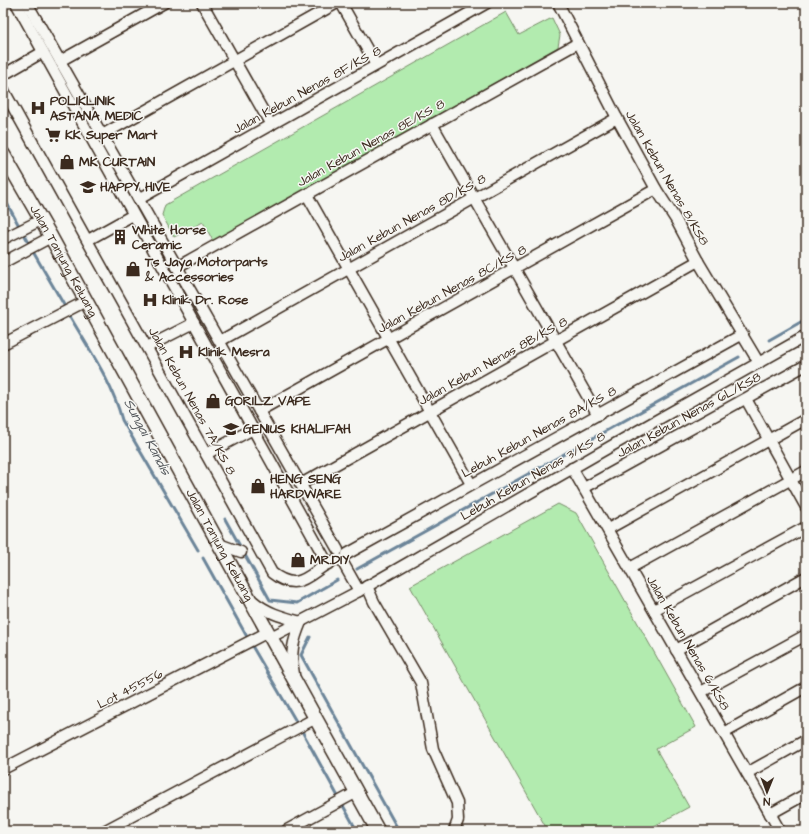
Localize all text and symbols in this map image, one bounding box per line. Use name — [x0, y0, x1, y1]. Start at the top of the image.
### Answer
street label: Jalan Kebun Nenas 8F/KS 8 — [229, 41, 385, 139]
place label: POLIKLINIK ASTANA MEDIC — [50, 92, 144, 125]
street label: Jalan Kebun Nenas 8E/KS 8 — [294, 95, 449, 191]
hospital icon: POLIKLINIK ASTANA MEDIC — [29, 99, 47, 117]
street label: Jalan Kebun Nenas 8/KS8 — [621, 107, 713, 249]
supermarket icon: KK Super Mart — [44, 126, 62, 144]
place label: KK Super Mart — [65, 126, 158, 145]
shop icon: MK CURTAIN — [58, 153, 76, 171]
place label: MK CURTAIN — [79, 153, 155, 171]
street label: Jalan Kebun Nenas 8D/KS 8 — [335, 169, 490, 266]
school or university icon: HAPPY HIVE — [79, 178, 97, 196]
place label: HAPPY HIVE — [100, 178, 171, 196]
street label: Jalan Tanjung Keluang — [25, 201, 102, 321]
place label: White Horse Ceramic — [131, 221, 206, 254]
building icon: White Horse Ceramic — [111, 228, 129, 246]
street label: Jalan Kebun Nenas 8C/KS 8 — [374, 240, 530, 338]
place label: Ts Jaya Motorparts & Accessories — [144, 253, 268, 286]
shop icon: Ts Jaya Motorparts & Accessories — [124, 260, 142, 278]
hospital icon: Klinik Dr. Rose — [141, 291, 159, 309]
place label: Klinik Dr. Rose — [162, 291, 248, 309]
street label: Jalan Kebun Nenas 8B/KS 8 — [415, 312, 571, 410]
street label: Jalan Kebun Nenas 7A/KS 8 — [144, 324, 241, 479]
hospital icon: Klinik Mesra — [177, 343, 195, 361]
place label: Klinik Mesra — [198, 343, 270, 361]
street label: Jalan Kebun Nenas 6L/KS8 — [614, 368, 765, 462]
street label: Lebuh Kebun Nenas 8A/KS 8 — [458, 382, 620, 482]
shop icon: GORILZ VAPE — [204, 392, 222, 410]
place label: GORILZ VAPE — [225, 392, 311, 410]
water label: Sungai Kandis — [118, 395, 176, 480]
school or university icon: GENIUS KHALIFAH — [222, 420, 240, 438]
place label: GENIUS KHALIFAH — [243, 420, 351, 438]
street label: Lebuh Kebun Nenas 3/KS 8 — [457, 427, 609, 525]
place label: HENG SENG HARDWARE — [270, 470, 342, 503]
shop icon: HENG SENG HARDWARE — [249, 477, 267, 495]
street label: Jalan Tanjung Keluang — [181, 485, 258, 605]
shop icon: MR.DIY — [289, 551, 307, 569]
place label: MR.DIY — [310, 551, 350, 569]
street label: Jalan Kebun Nenas 6/KS8 — [642, 572, 734, 714]
street label: Lot 45556 — [94, 665, 166, 713]
north arrow — [747, 772, 787, 812]
text: N — [763, 794, 770, 809]

